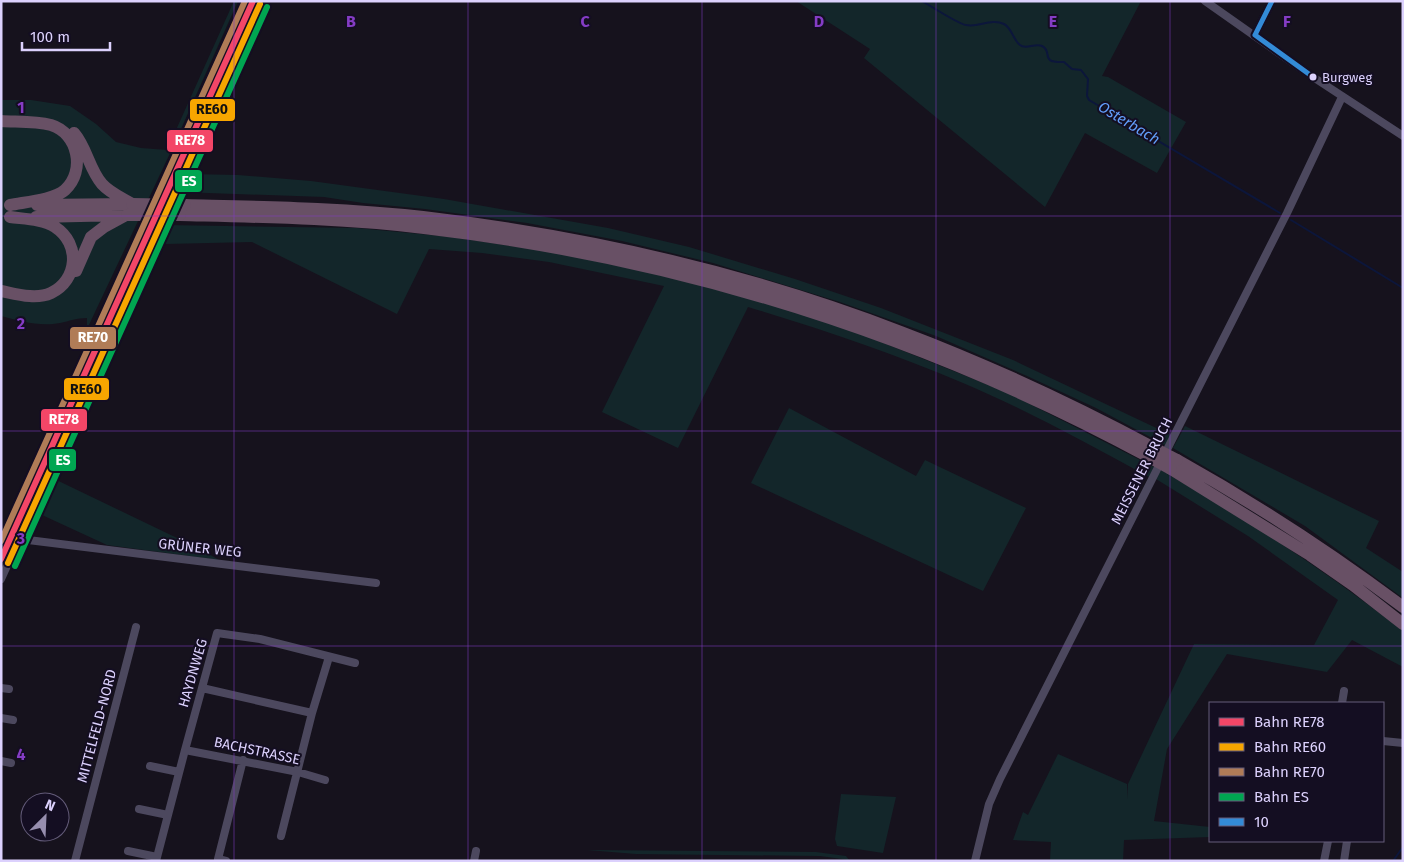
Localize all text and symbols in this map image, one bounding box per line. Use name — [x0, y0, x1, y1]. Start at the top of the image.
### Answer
text: B — [346, 12, 356, 31]
text: C — [580, 12, 590, 31]
text: D — [814, 12, 824, 31]
text: E — [1049, 12, 1057, 31]
text: F — [1283, 12, 1291, 31]
scale bar — [22, 20, 110, 52]
text: 100 m — [30, 28, 70, 46]
place label: Burgweg — [1322, 70, 1372, 85]
marker: Burgweg — [1308, 72, 1318, 82]
text: 1 — [17, 98, 25, 117]
line badge: RE60 — [189, 98, 236, 122]
water label: Osterbach — [1095, 98, 1163, 148]
text: RE60 — [196, 101, 228, 118]
line badge: RE78 — [166, 129, 214, 153]
text: RE78 — [175, 132, 205, 149]
line badge: ES — [174, 169, 203, 193]
text: ES — [181, 173, 197, 190]
text: 2 — [17, 314, 25, 333]
line badge: RE70 — [69, 326, 117, 350]
text: RE70 — [78, 329, 108, 346]
line badge: RE60 — [63, 377, 110, 401]
text: RE60 — [70, 381, 102, 398]
line badge: RE78 — [40, 408, 88, 432]
text: RE78 — [49, 411, 79, 428]
street label: MEISSENER BRUCH — [1108, 415, 1176, 527]
line badge: ES — [48, 448, 77, 472]
text: ES — [55, 452, 71, 469]
text: 3 — [16, 529, 25, 548]
street label: GRÜNER WEG — [158, 534, 242, 561]
street label: HAYDNWEG — [175, 637, 211, 709]
street label: MITTELFELD-NORD — [74, 667, 120, 785]
legend — [1209, 702, 1384, 842]
text: Bahn RE78 — [1254, 713, 1325, 731]
street label: BACHSTRASSE — [213, 734, 301, 768]
text: Bahn RE60 — [1254, 738, 1326, 756]
text: 4 — [16, 745, 26, 764]
text: Bahn RE70 — [1254, 763, 1325, 781]
text: Bahn ES — [1254, 788, 1309, 806]
north arrow — [20, 792, 70, 842]
text: N — [42, 796, 58, 815]
text: 10 — [1254, 813, 1269, 831]

